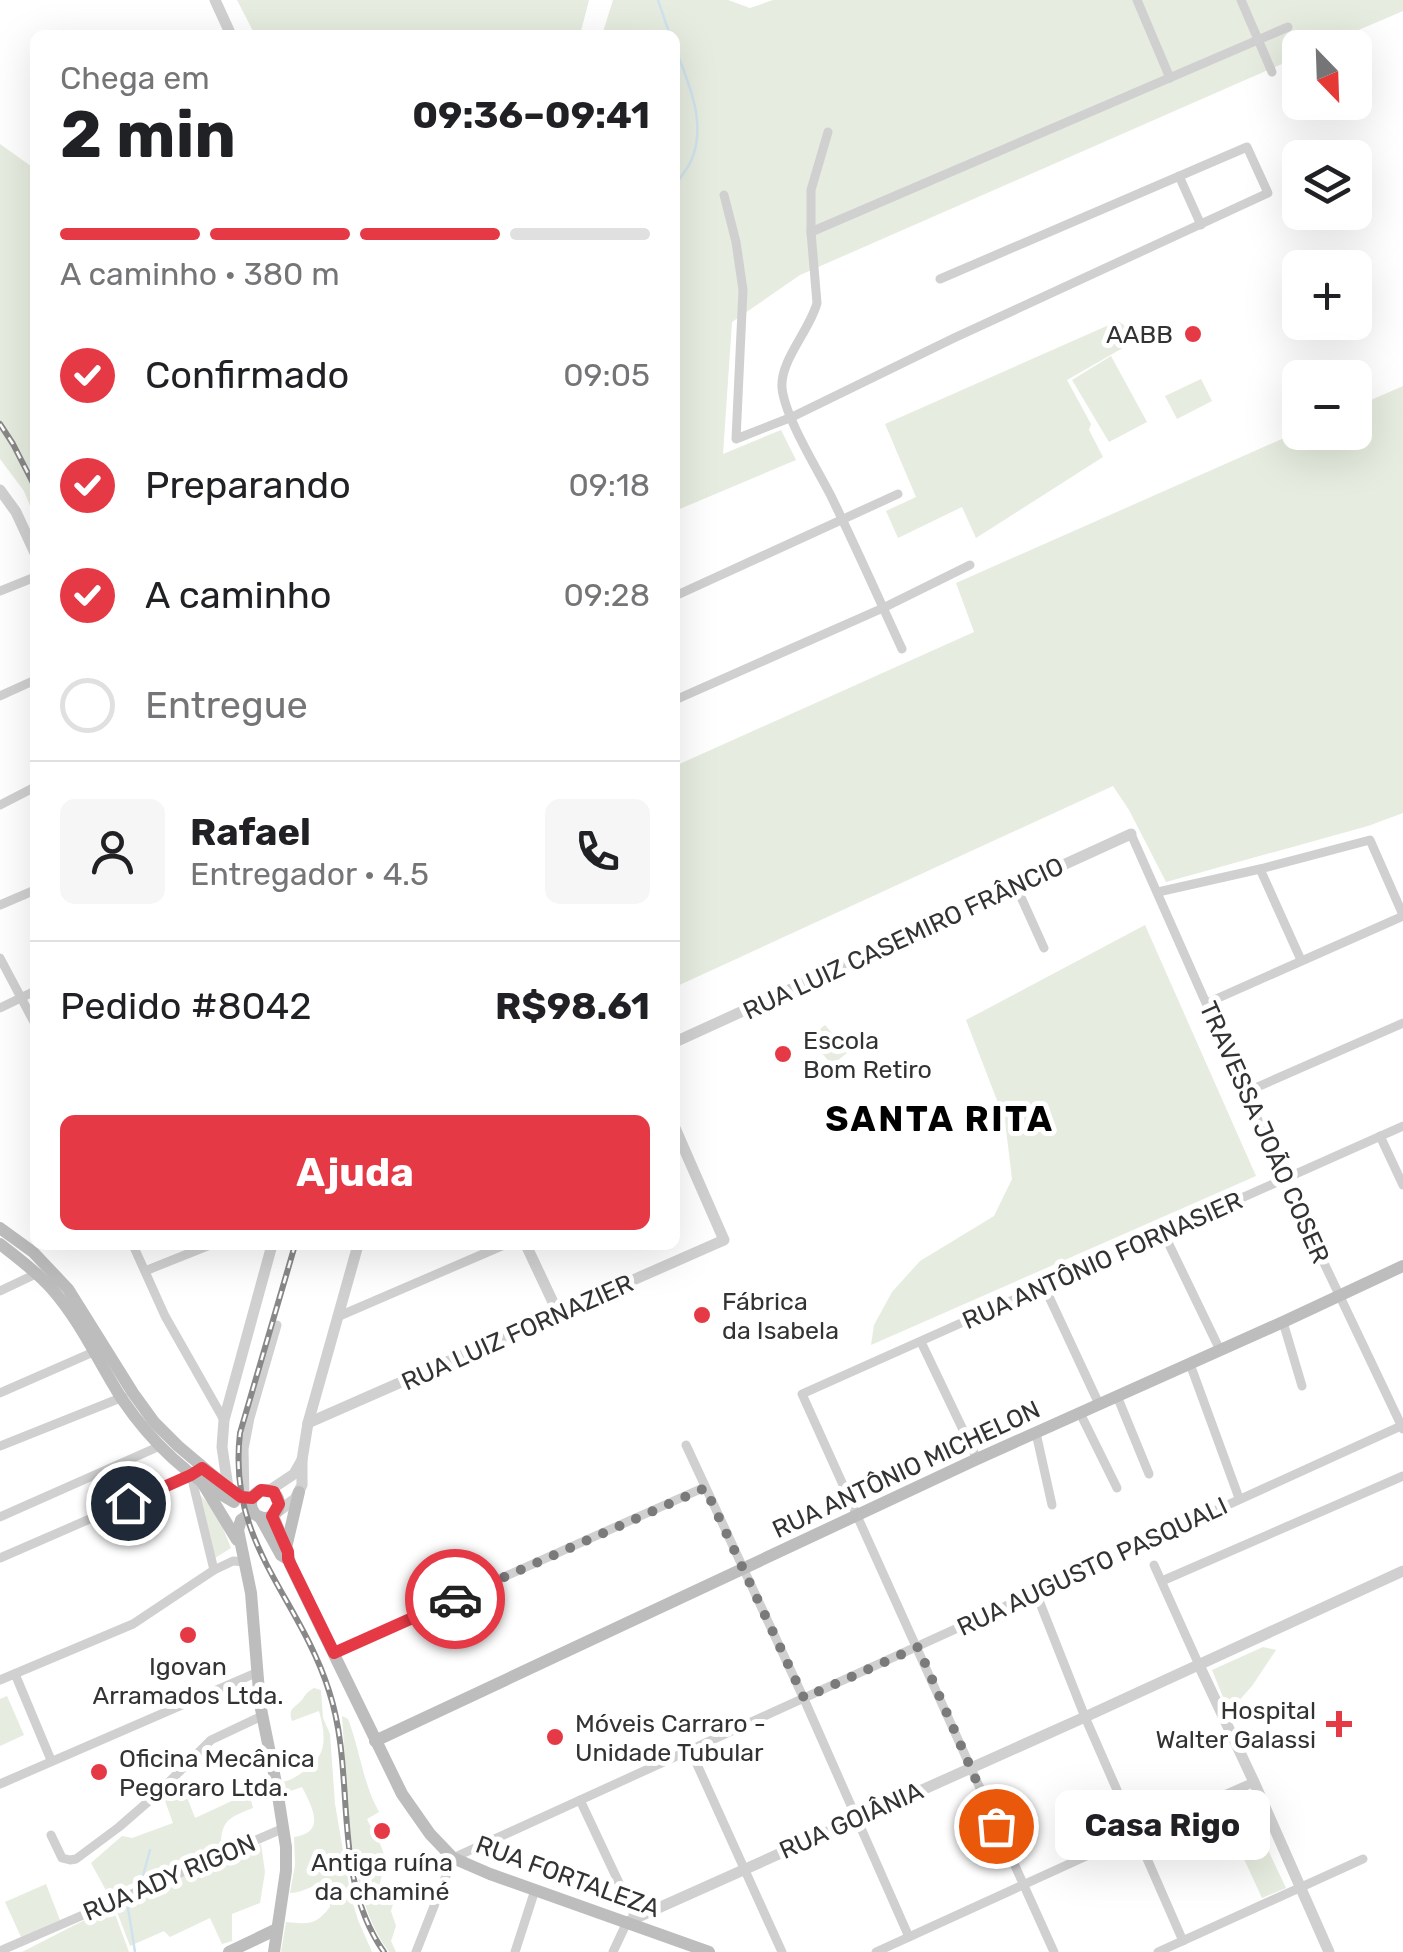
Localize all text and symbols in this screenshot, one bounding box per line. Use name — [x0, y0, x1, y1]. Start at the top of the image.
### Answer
north arrow — [1282, 30, 1372, 120]
map controls — [1282, 30, 1372, 450]
text: Chega em — [60, 59, 210, 97]
text: 09:36–09:41 — [412, 92, 650, 138]
text: 2 min — [60, 96, 236, 173]
button: layers — [1282, 140, 1372, 230]
button: + — [1282, 250, 1372, 340]
text: A caminho · 380 m — [60, 255, 340, 293]
place label: AABB — [1106, 320, 1173, 349]
marker: AABB — [1182, 323, 1204, 345]
icon: check — [60, 348, 115, 403]
text: Confirmado — [145, 352, 349, 398]
text: 09:05 — [563, 356, 650, 394]
button: − — [1282, 360, 1372, 450]
icon: check — [60, 458, 115, 513]
text: Preparando — [145, 462, 351, 508]
text: 09:18 — [568, 466, 650, 504]
icon: check — [60, 568, 115, 623]
text: A caminho — [145, 572, 332, 618]
text: 09:28 — [563, 576, 650, 614]
text: Entregue — [145, 682, 308, 728]
button: person — [60, 799, 165, 904]
button: phone — [545, 799, 650, 904]
text: Rafael — [190, 809, 311, 855]
street label: RUA LUIZ CASEMIRO FRÂNCIO — [738, 851, 1068, 1026]
text: Entregador · 4.5 — [190, 855, 429, 893]
text: Pedido #8042 — [60, 983, 312, 1029]
text: R$98.61 — [495, 983, 650, 1029]
street label: TRAVESSA JOÃO COSER — [1194, 997, 1335, 1268]
place label: Escola Bom Retiro — [803, 1026, 932, 1084]
marker: Escola Bom Retiro — [772, 1043, 794, 1065]
district label: SANTA RITA — [825, 1098, 1055, 1140]
button: Ajuda — [60, 1115, 650, 1230]
street label: RUA ANTÔNIO FORNASIER — [958, 1186, 1247, 1335]
street label: RUA LUIZ FORNAZIER — [397, 1268, 637, 1397]
place label: Fábrica da Isabela — [722, 1287, 839, 1345]
marker: Fábrica da Isabela — [691, 1304, 713, 1326]
street label: RUA ANTÔNIO MICHELON — [768, 1395, 1045, 1544]
pin — [86, 1461, 171, 1546]
icon: home — [101, 1476, 156, 1531]
street label: RUA AUGUSTO PASQUALI — [952, 1491, 1232, 1642]
courier — [405, 1549, 505, 1649]
icon: car — [428, 1572, 483, 1627]
marker: Igovan Arramados Ltda. — [177, 1624, 199, 1646]
place label: Igovan Arramados Ltda. — [92, 1652, 284, 1710]
place label: Hospital Walter Galassi — [1156, 1696, 1316, 1754]
place label: Móveis Carraro - Unidade Tubular — [575, 1709, 766, 1767]
marker: Hospital Walter Galassi — [1326, 1711, 1352, 1737]
marker: Móveis Carraro - Unidade Tubular — [544, 1726, 566, 1748]
place label: Oficina Mecânica Pegoraro Ltda. — [119, 1744, 315, 1802]
marker: Oficina Mecânica Pegoraro Ltda. — [88, 1761, 110, 1783]
street label: RUA GOIÂNIA — [775, 1776, 928, 1865]
pin — [954, 1784, 1039, 1869]
callout: Casa Rigo — [1056, 1791, 1271, 1861]
icon: bag — [969, 1799, 1024, 1854]
text: Casa Rigo — [1085, 1806, 1240, 1844]
marker: Antiga ruína da chaminé — [371, 1820, 393, 1842]
street label: RUA ADY RIGON — [79, 1828, 260, 1927]
street label: RUA FORTALEZA — [472, 1830, 664, 1923]
place label: Antiga ruína da chaminé — [311, 1848, 453, 1906]

